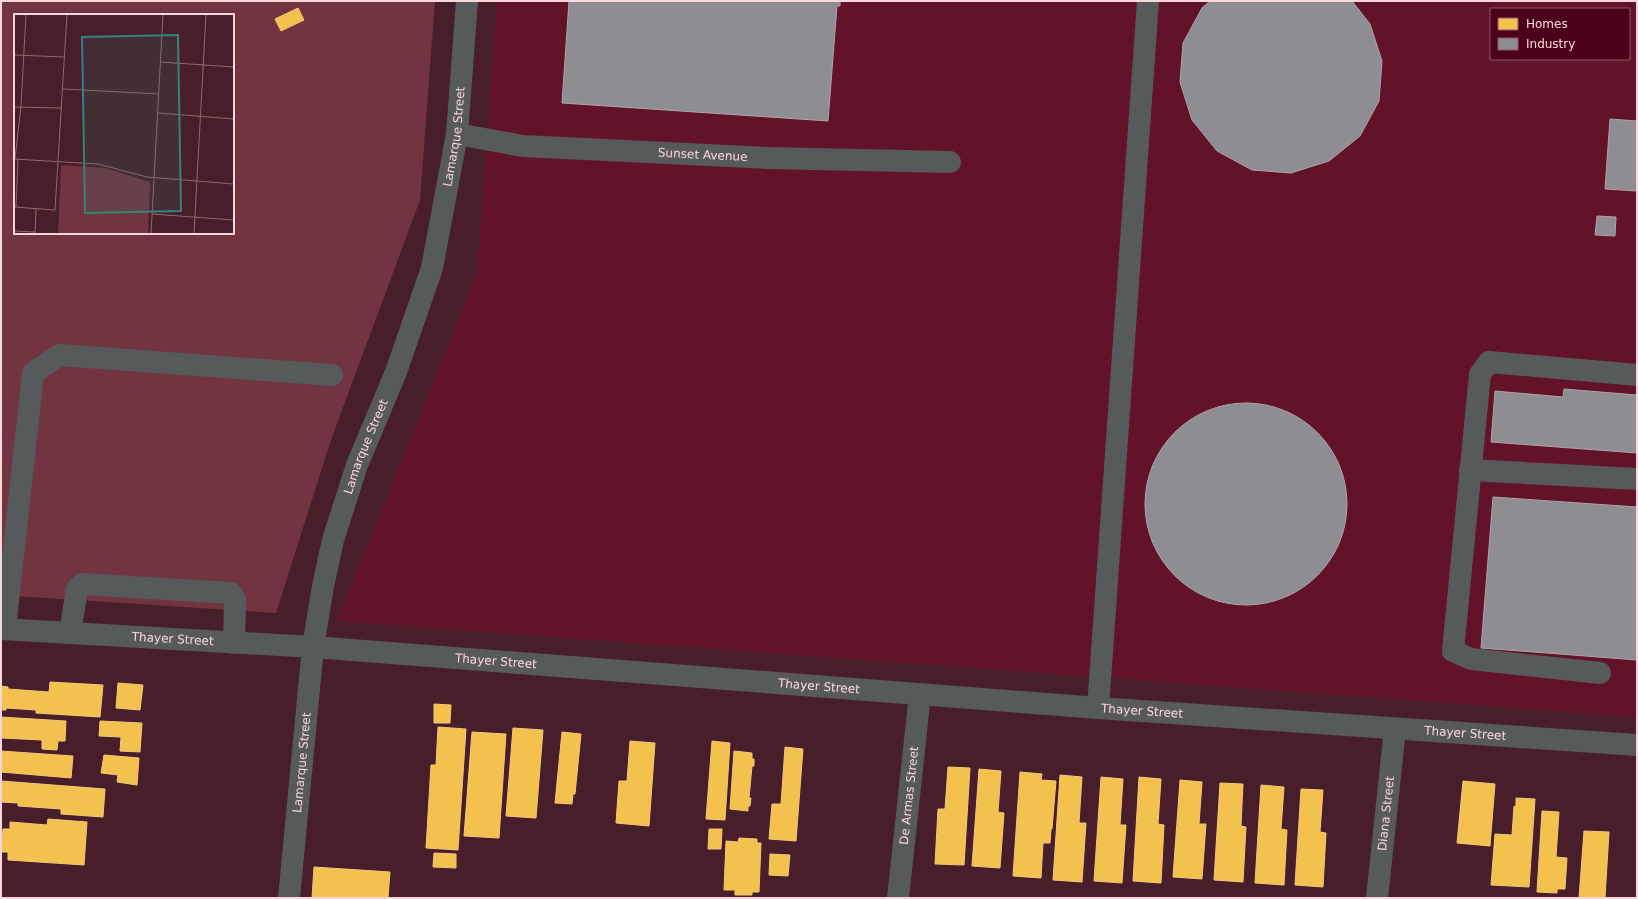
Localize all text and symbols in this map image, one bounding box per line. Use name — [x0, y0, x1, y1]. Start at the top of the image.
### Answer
legend — [1490, 8, 1630, 60]
inset map — [14, 14, 234, 234]
text: Homes — [1526, 17, 1568, 31]
text: Industry — [1526, 37, 1575, 51]
street label: Lamarque Street — [440, 86, 468, 188]
street label: Sunset Avenue — [658, 146, 748, 164]
street label: Lamarque Street — [341, 397, 391, 496]
street label: Thayer Street — [130, 629, 214, 648]
street label: Thayer Street — [453, 651, 538, 671]
street label: Thayer Street — [776, 676, 861, 696]
street label: Thayer Street — [1100, 701, 1184, 721]
street label: Lamarque Street — [290, 711, 314, 813]
street label: Thayer Street — [1423, 723, 1507, 743]
street label: De Armas Street — [897, 745, 921, 846]
street label: Diana Street — [1375, 775, 1397, 852]

